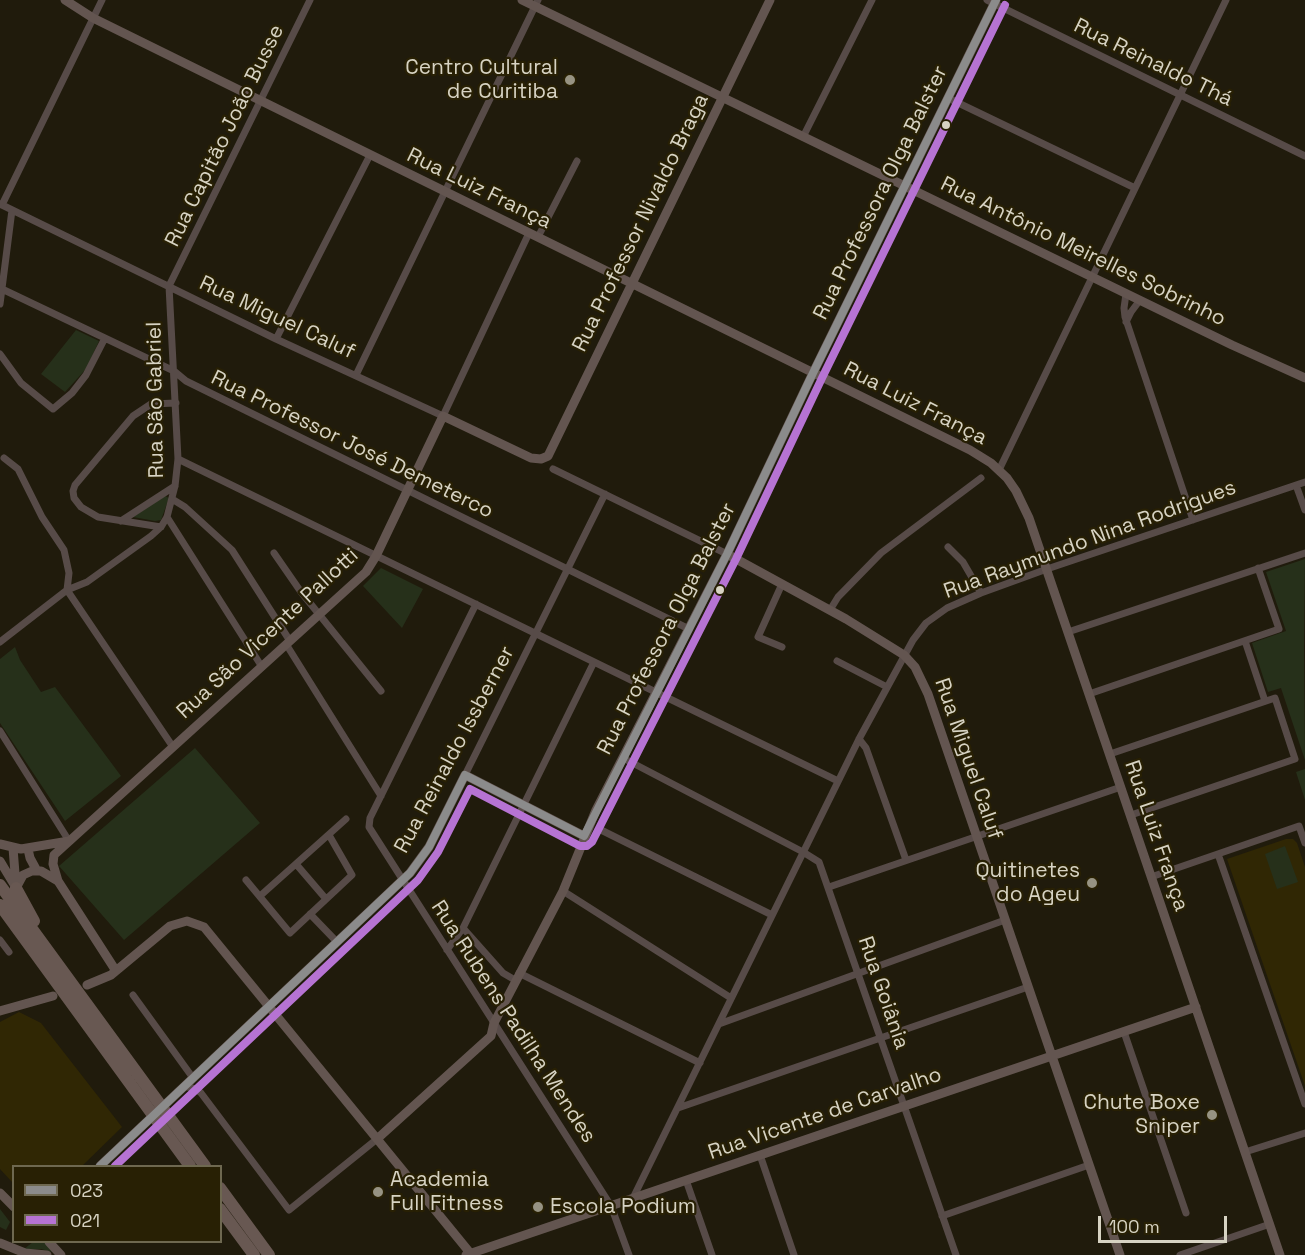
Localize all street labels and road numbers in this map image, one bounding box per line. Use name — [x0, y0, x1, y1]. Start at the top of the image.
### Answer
street label: Rua Reinaldo Thá — [1069, 14, 1237, 112]
street label: Rua Capitão João Busse — [160, 21, 290, 251]
street label: Rua Professora Olga Balster — [808, 62, 954, 324]
street label: Rua Professor Nivaldo Braga — [567, 90, 715, 356]
street label: Rua Luiz França — [403, 143, 555, 235]
street label: Rua Antônio Meirelles Sobrinho — [936, 172, 1230, 332]
street label: Rua Miguel Caluf — [195, 271, 359, 365]
street label: Rua São Gabriel — [142, 321, 170, 479]
street label: Rua Luiz França — [839, 357, 991, 451]
street label: Rua Professor José Demeterco — [207, 366, 497, 524]
street label: Rua Raymundo Nina Rodrigues — [940, 475, 1240, 605]
street label: Rua Professora Olga Balster — [592, 499, 742, 759]
street label: Rua São Vicente Pallotti — [172, 543, 364, 725]
street label: Rua Reinaldo Issberner — [390, 642, 520, 858]
street label: Rua Miguel Caluf — [929, 675, 1007, 843]
street label: Rua Luiz França — [1118, 757, 1194, 915]
street label: Rua Rubens Padilha Mendes — [425, 896, 601, 1148]
street label: Rua Goiânia — [852, 933, 914, 1053]
street label: Rua Vicente de Carvalho — [705, 1062, 945, 1166]

